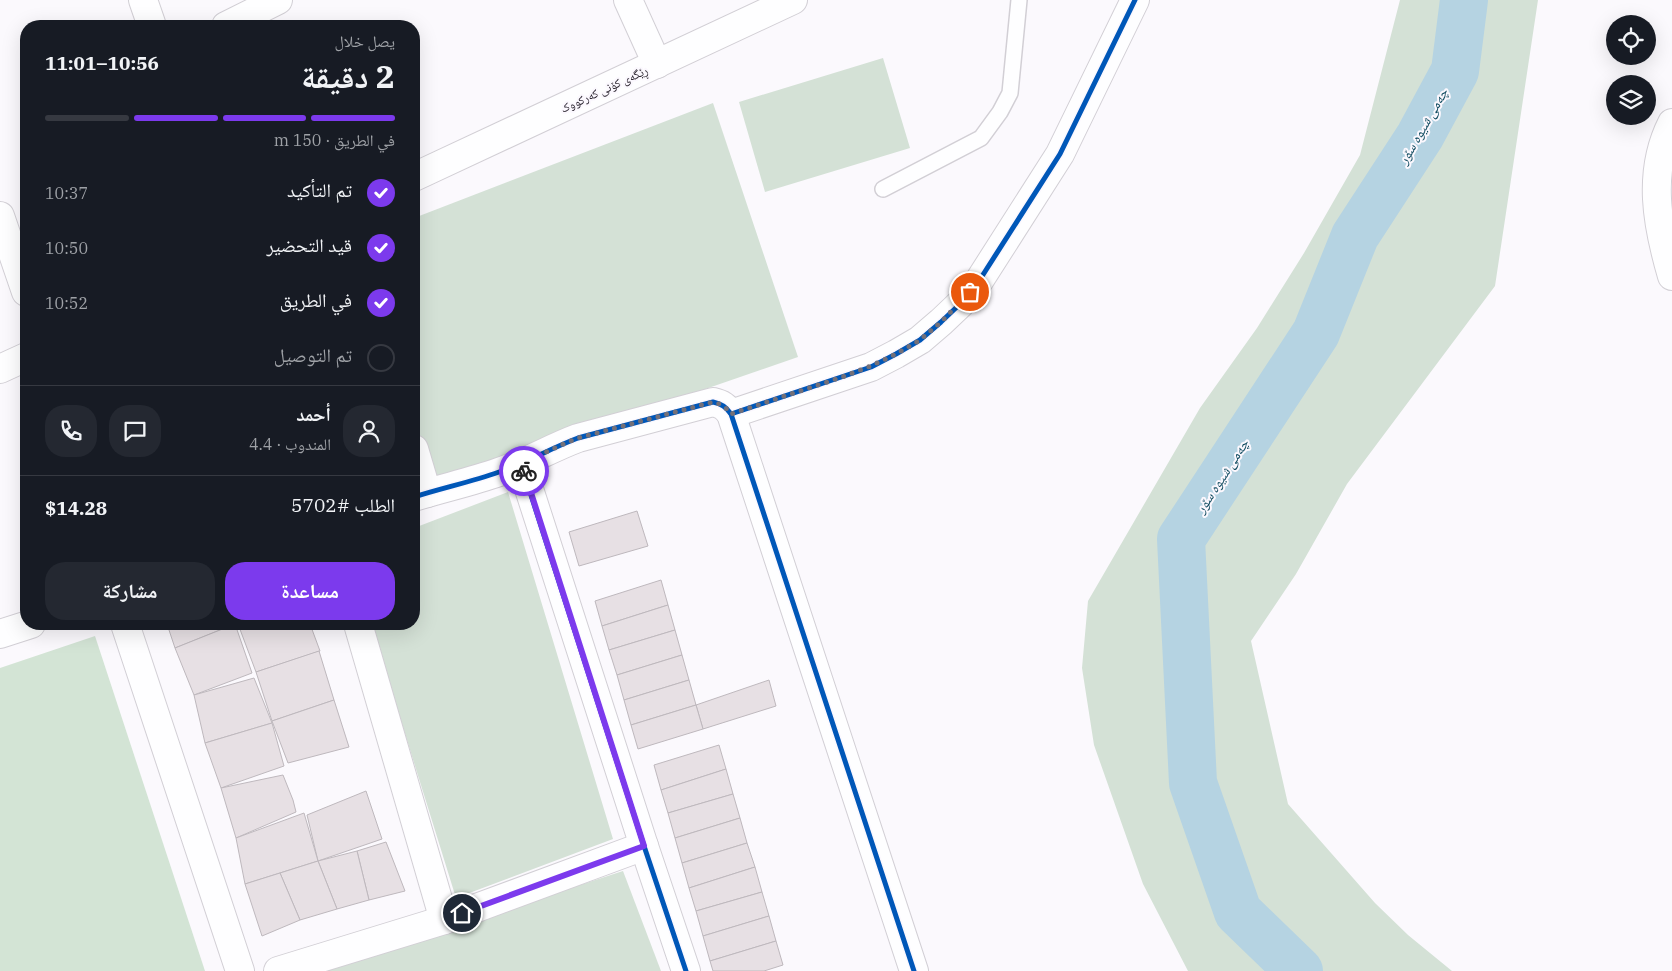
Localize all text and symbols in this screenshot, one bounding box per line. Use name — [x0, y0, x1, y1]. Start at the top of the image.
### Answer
map controls — [1606, 15, 1656, 125]
button: locate — [1606, 15, 1656, 65]
text: يصل خلال — [334, 31, 395, 51]
text: 10:56–11:01 — [45, 51, 159, 75]
text: 2 دقيقة — [301, 55, 395, 97]
street label: ڕێگەی کۆنی کەرکووک — [558, 62, 652, 118]
button: layers — [1606, 75, 1656, 125]
water label: چەمی شیوە سۆر — [1393, 84, 1453, 168]
text: في الطريق · 150 m — [274, 130, 395, 150]
text: تم التأكيد — [287, 178, 352, 202]
icon: check — [367, 179, 395, 207]
text: 10:37 — [45, 183, 88, 203]
text: قيد التحضير — [266, 233, 352, 257]
icon: check — [367, 234, 395, 262]
text: 10:50 — [45, 238, 88, 258]
pin — [949, 271, 991, 313]
icon: bag — [956, 278, 984, 306]
text: في الطريق — [280, 288, 352, 312]
icon: check — [367, 289, 395, 317]
text: 10:52 — [45, 293, 88, 313]
text: تم التوصيل — [274, 343, 352, 367]
text: أحمد — [296, 402, 331, 426]
button: phone — [45, 405, 97, 457]
button: chat — [109, 405, 161, 457]
button: person — [343, 405, 395, 457]
text: المندوب · 4.4 — [249, 434, 331, 454]
water label: چەمی شیوە سۆر — [1191, 435, 1253, 517]
courier — [499, 446, 549, 496]
icon: bike — [510, 457, 538, 485]
text: الطلب #5702 — [291, 493, 395, 517]
text: $14.28 — [45, 496, 107, 520]
button: مشاركة — [45, 562, 215, 620]
button: مساعدة — [225, 562, 395, 620]
pin — [441, 892, 483, 934]
icon: home — [448, 899, 476, 927]

